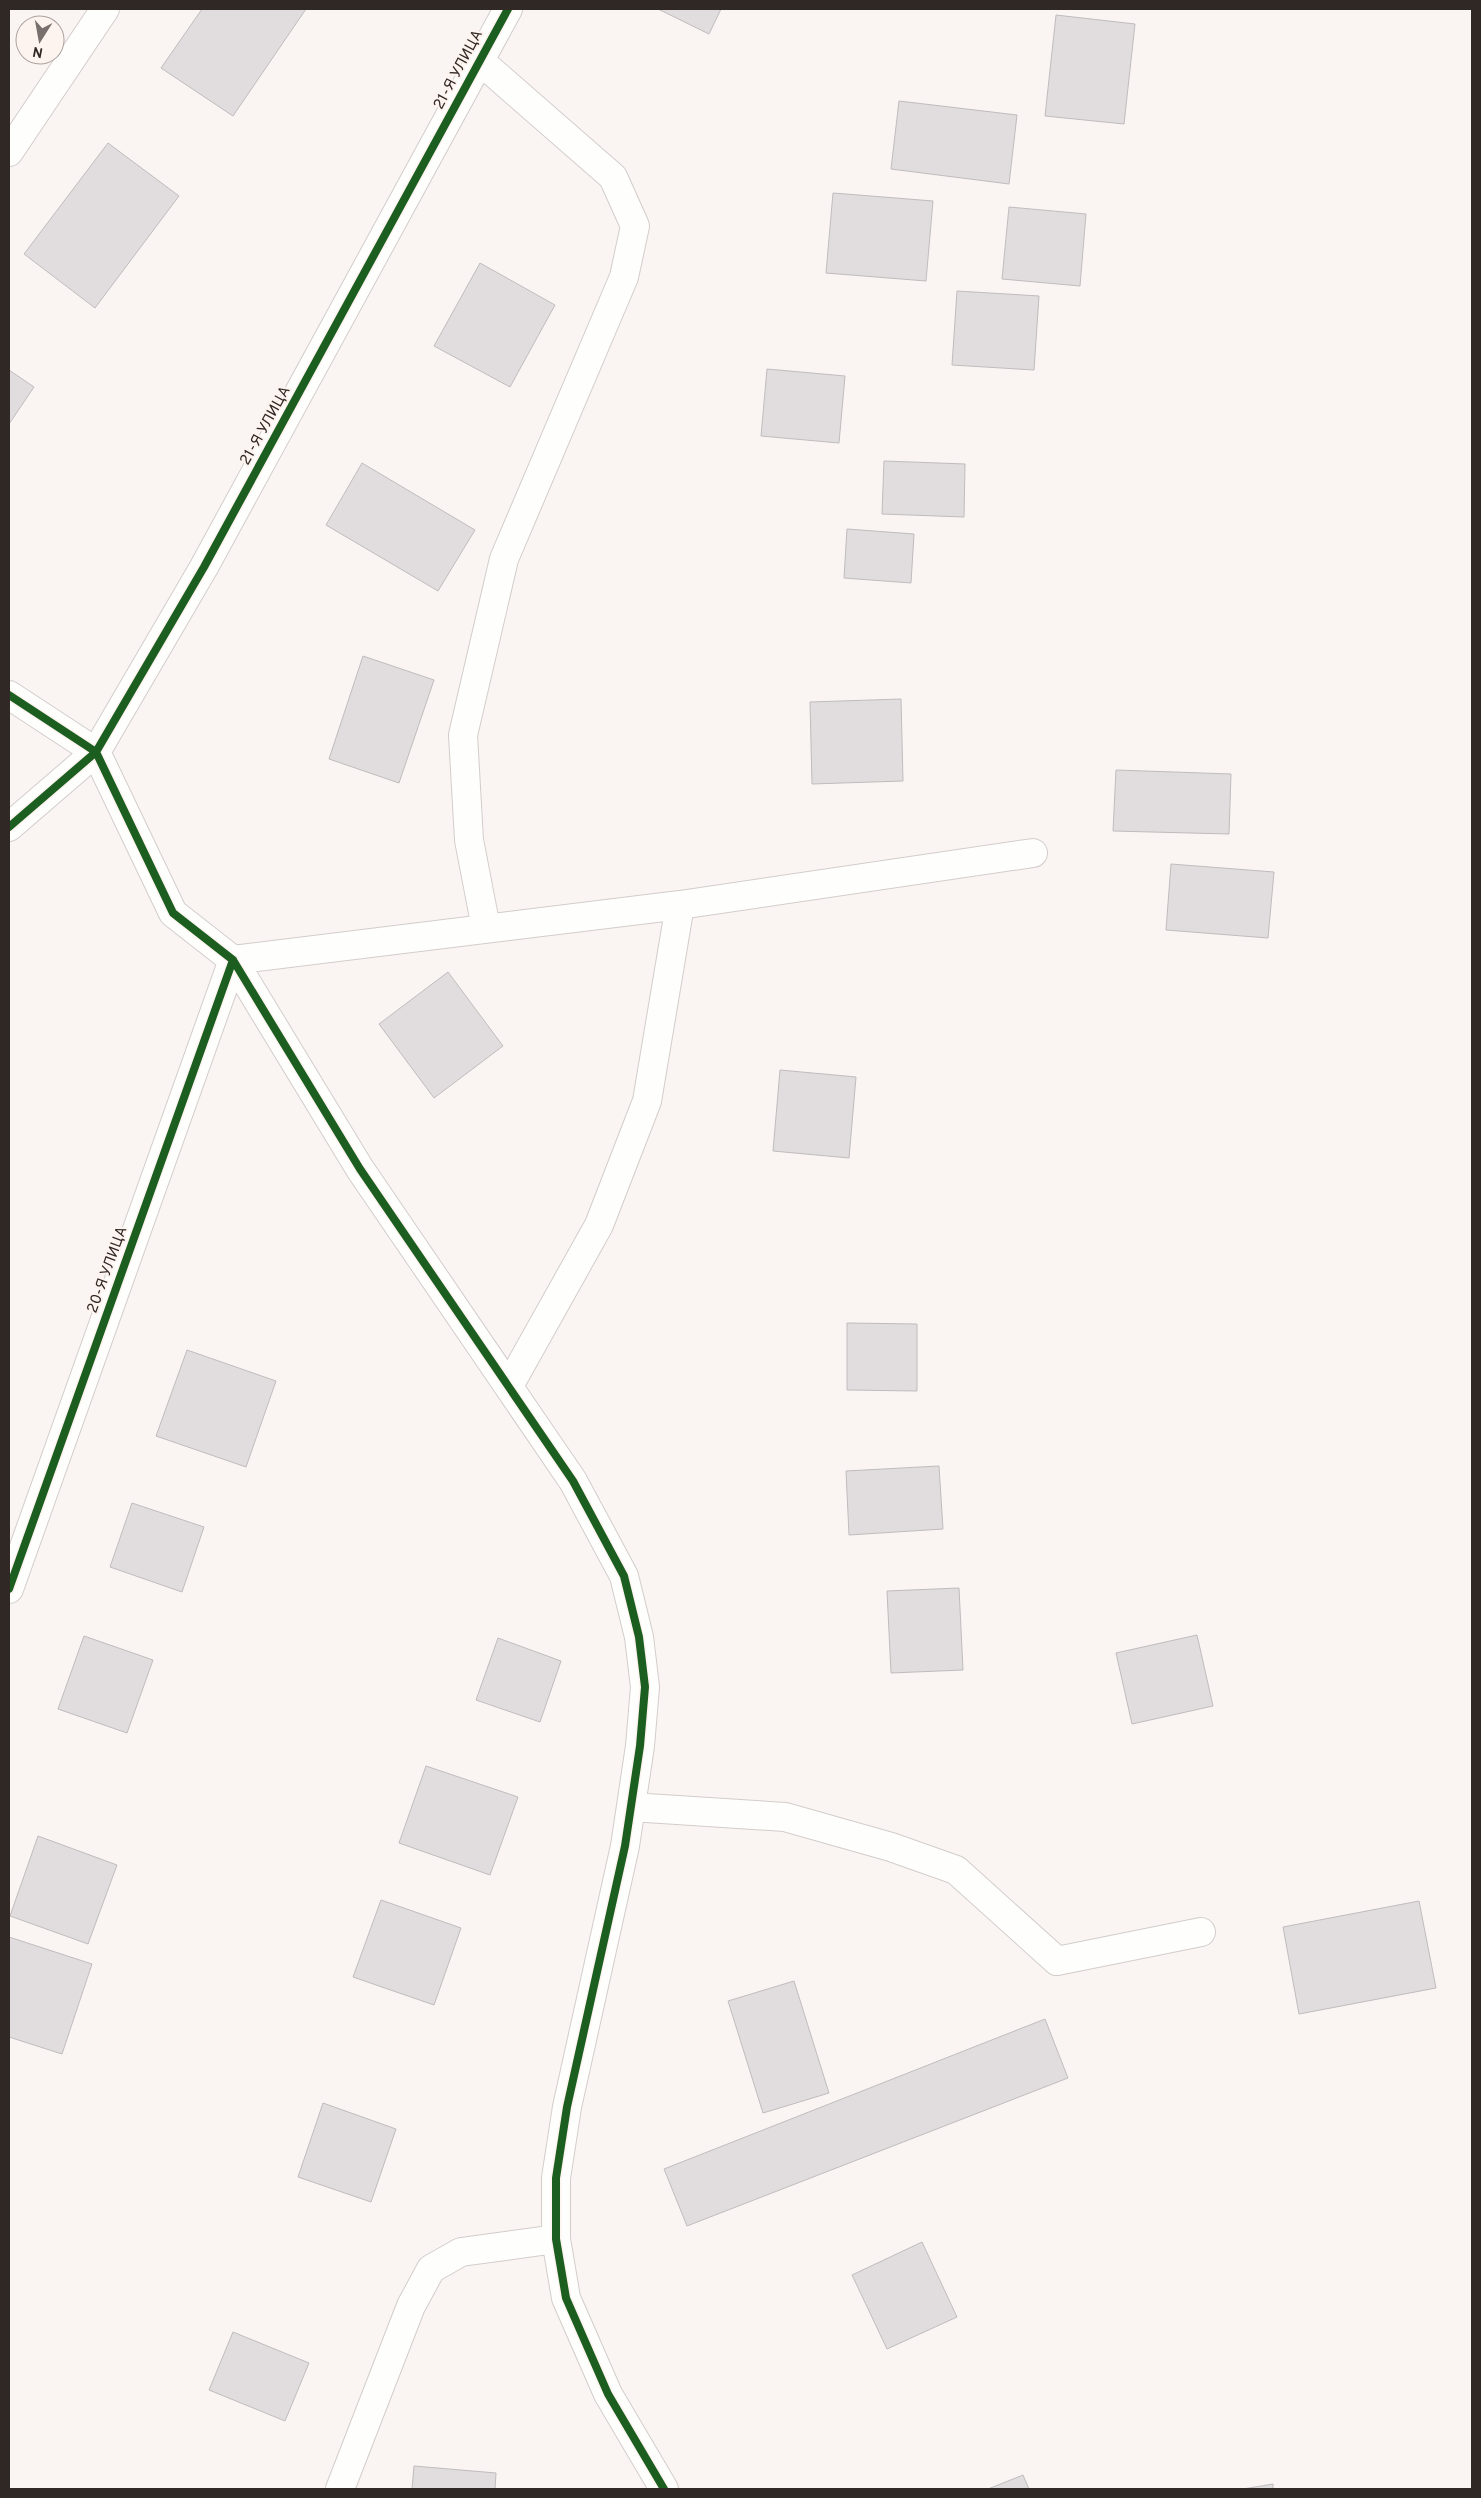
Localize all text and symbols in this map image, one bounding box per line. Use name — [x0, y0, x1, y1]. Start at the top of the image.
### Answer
north arrow — [15, 15, 65, 65]
street label: 21-Я УЛИЦА — [430, 27, 488, 113]
text: N — [31, 42, 44, 61]
street label: 21-Я УЛИЦА — [236, 383, 296, 469]
street label: 20-Я УЛИЦА — [84, 1224, 132, 1316]

